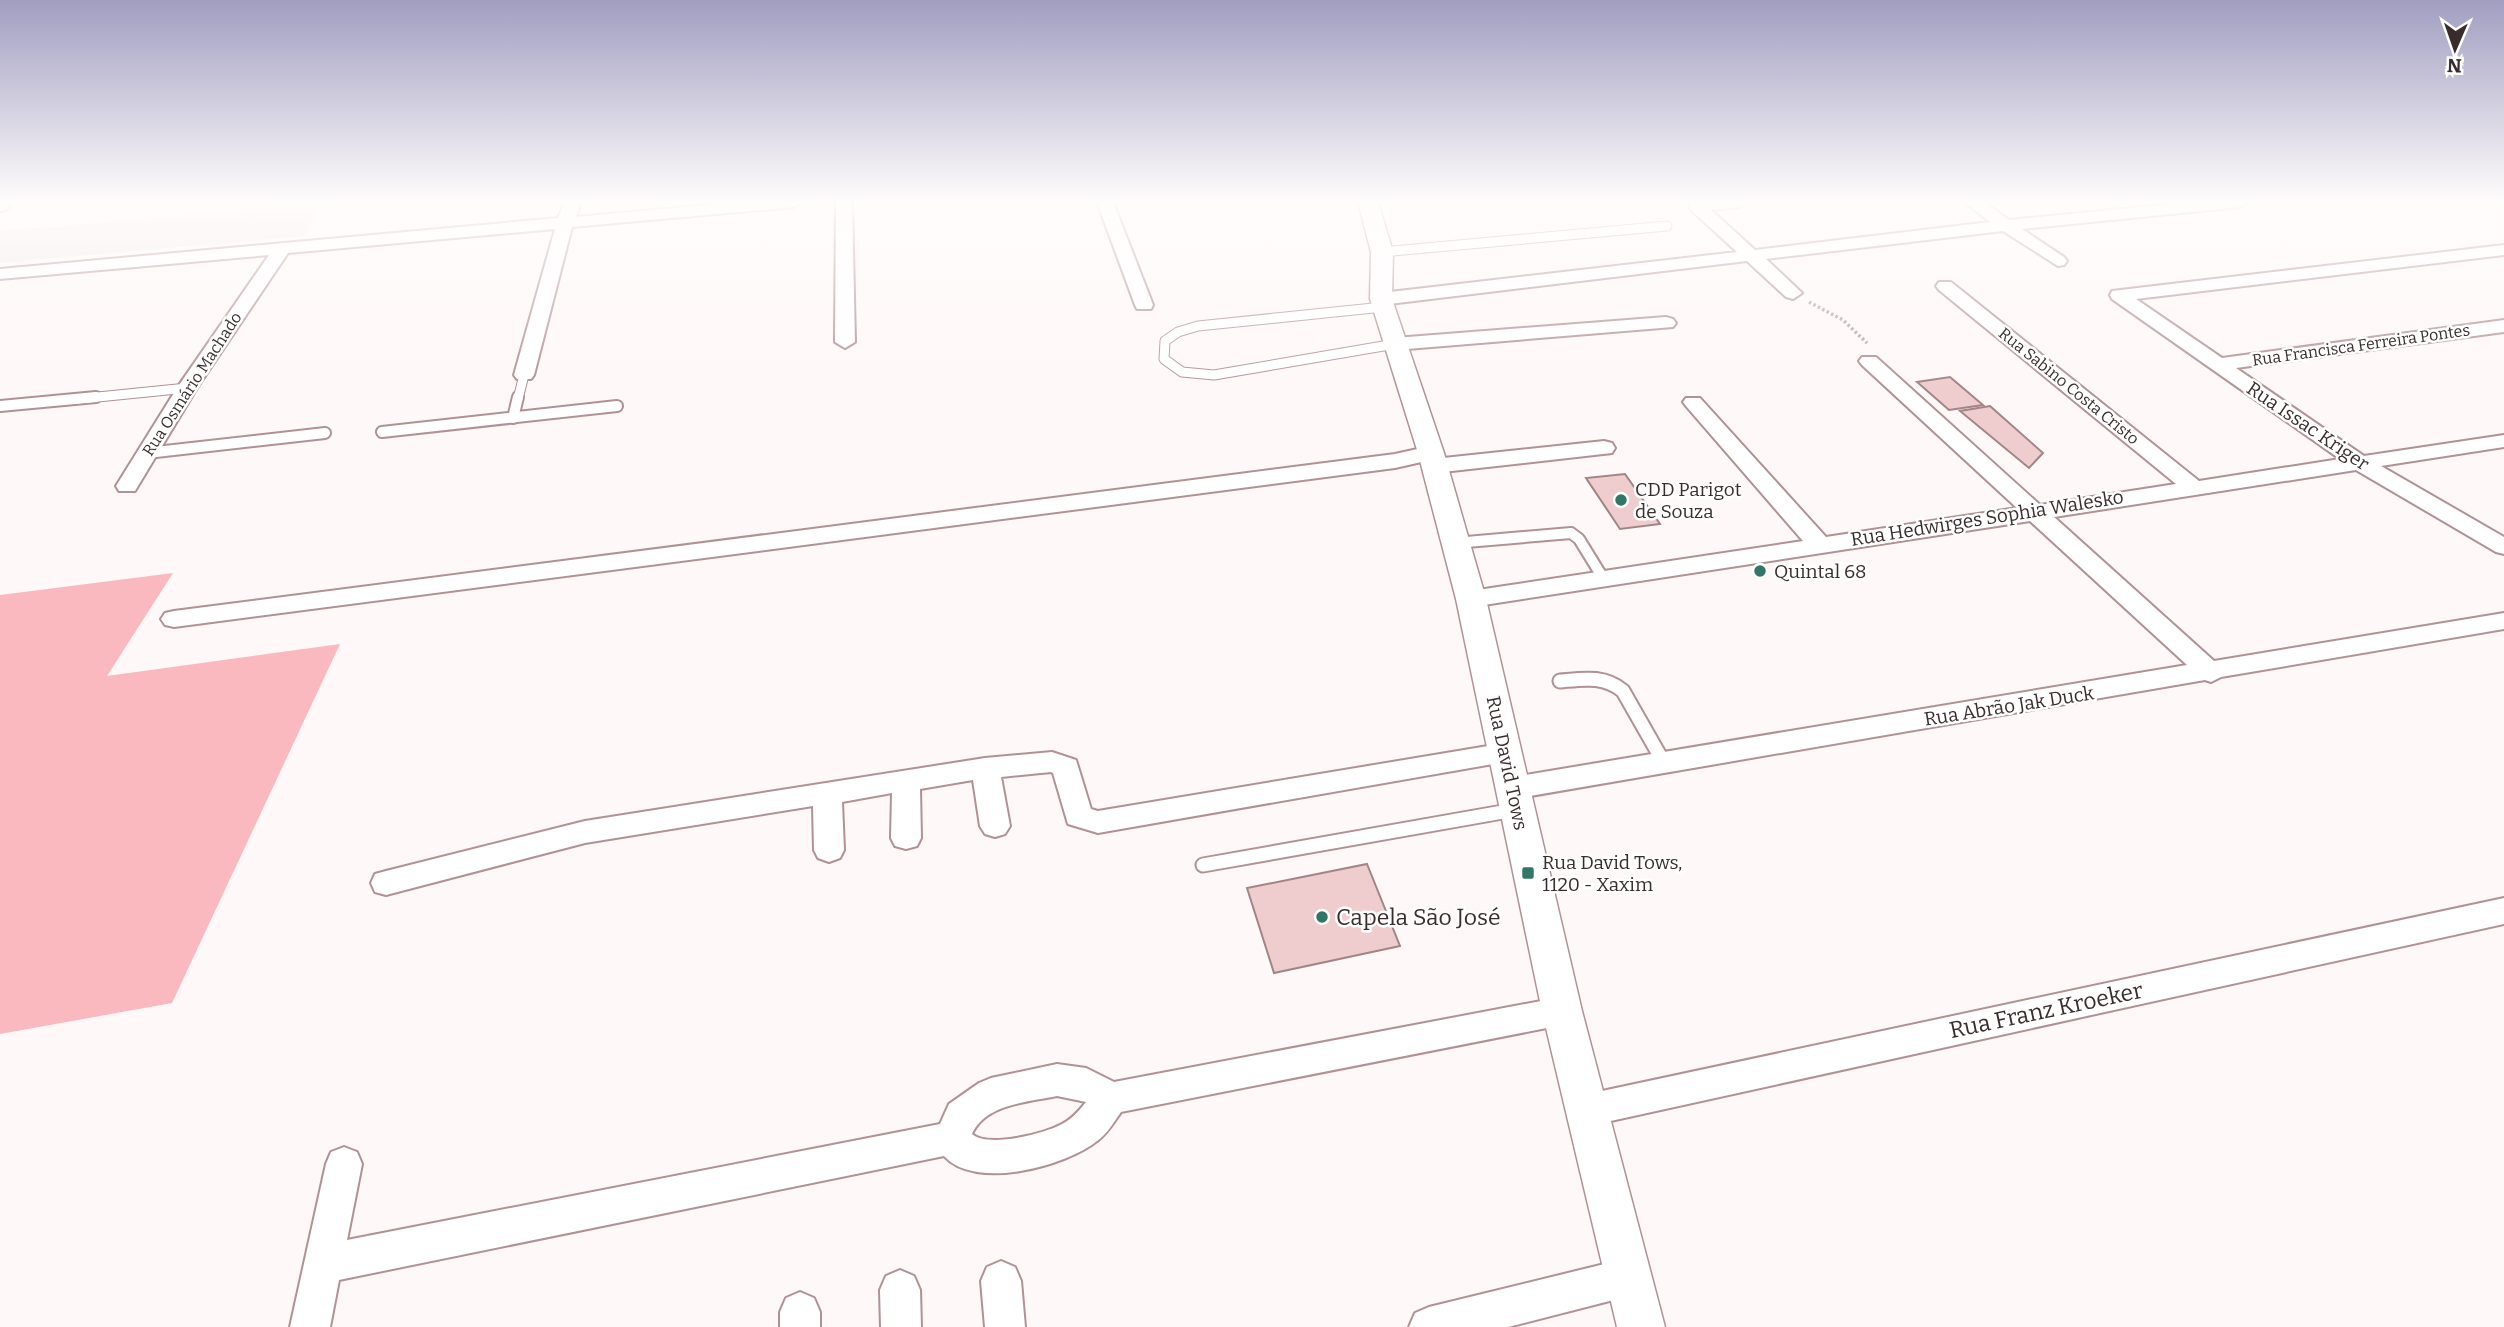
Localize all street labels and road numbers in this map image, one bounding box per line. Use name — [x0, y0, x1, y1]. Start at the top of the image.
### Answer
street label: Rua Osmário Machado — [138, 309, 246, 459]
street label: Rua Francisca Ferreira Pontes — [2251, 320, 2471, 370]
street label: Rua Sabino Costa Cristo — [1995, 324, 2143, 448]
street label: Rua Issac Kriger — [2242, 377, 2374, 476]
street label: Rua Hedwirges Sophia Walesko — [1849, 485, 2125, 551]
street label: Rua Abrão Jak Duck — [1922, 681, 2096, 731]
street label: Rua David Tows — [1482, 694, 1532, 832]
street label: Rua Franz Kroeker — [1947, 976, 2145, 1044]

